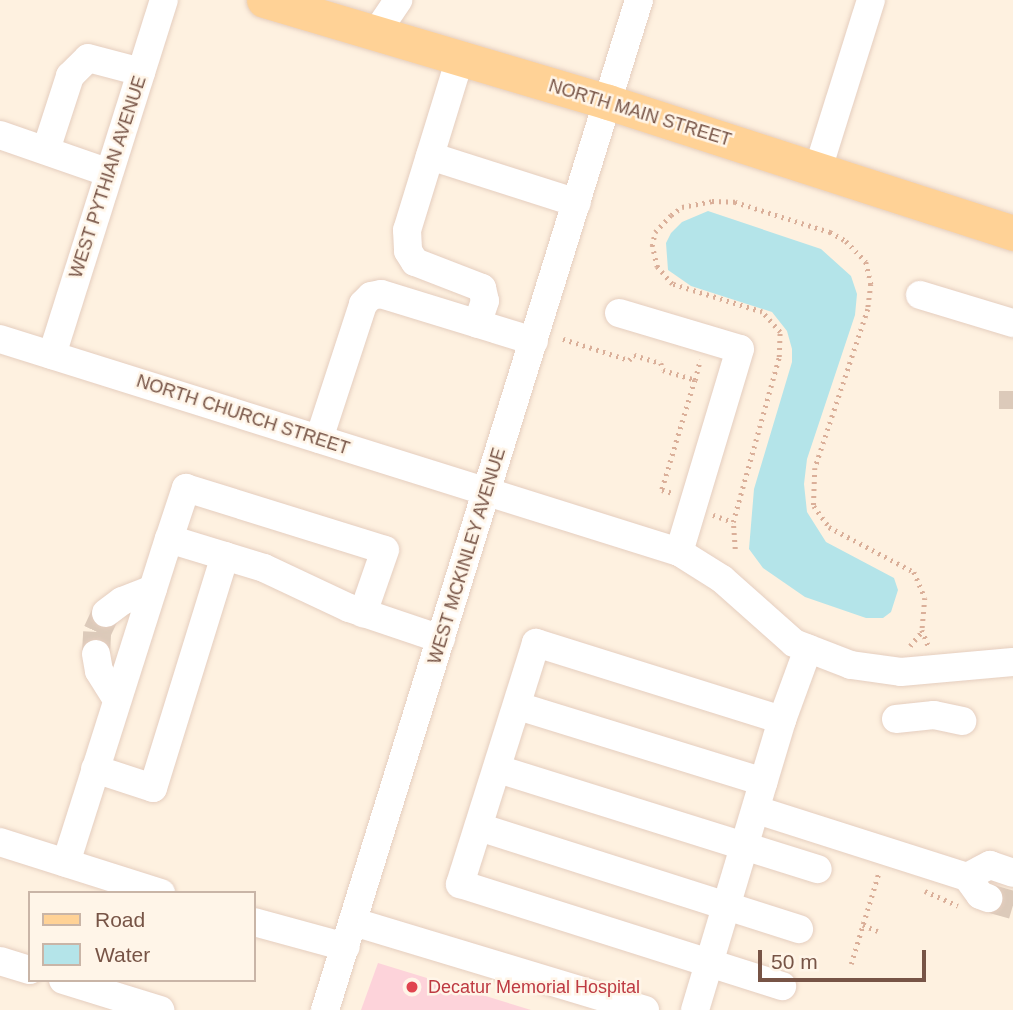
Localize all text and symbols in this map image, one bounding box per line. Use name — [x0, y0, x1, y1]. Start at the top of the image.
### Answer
street label: WEST PYTHIAN AVENUE — [65, 73, 151, 281]
street label: NORTH MAIN STREET — [546, 75, 734, 151]
street label: NORTH CHURCH STREET — [134, 370, 352, 460]
street label: WEST MCKINLEY AVENUE — [424, 444, 510, 668]
legend — [28, 891, 256, 982]
text: Road — [95, 908, 145, 931]
scale bar — [761, 936, 929, 980]
text: Water — [95, 943, 150, 966]
text: 50 m — [771, 950, 818, 973]
place label: Decatur Memorial Hospital — [428, 976, 640, 998]
marker: Decatur Memorial Hospital — [402, 977, 422, 997]

